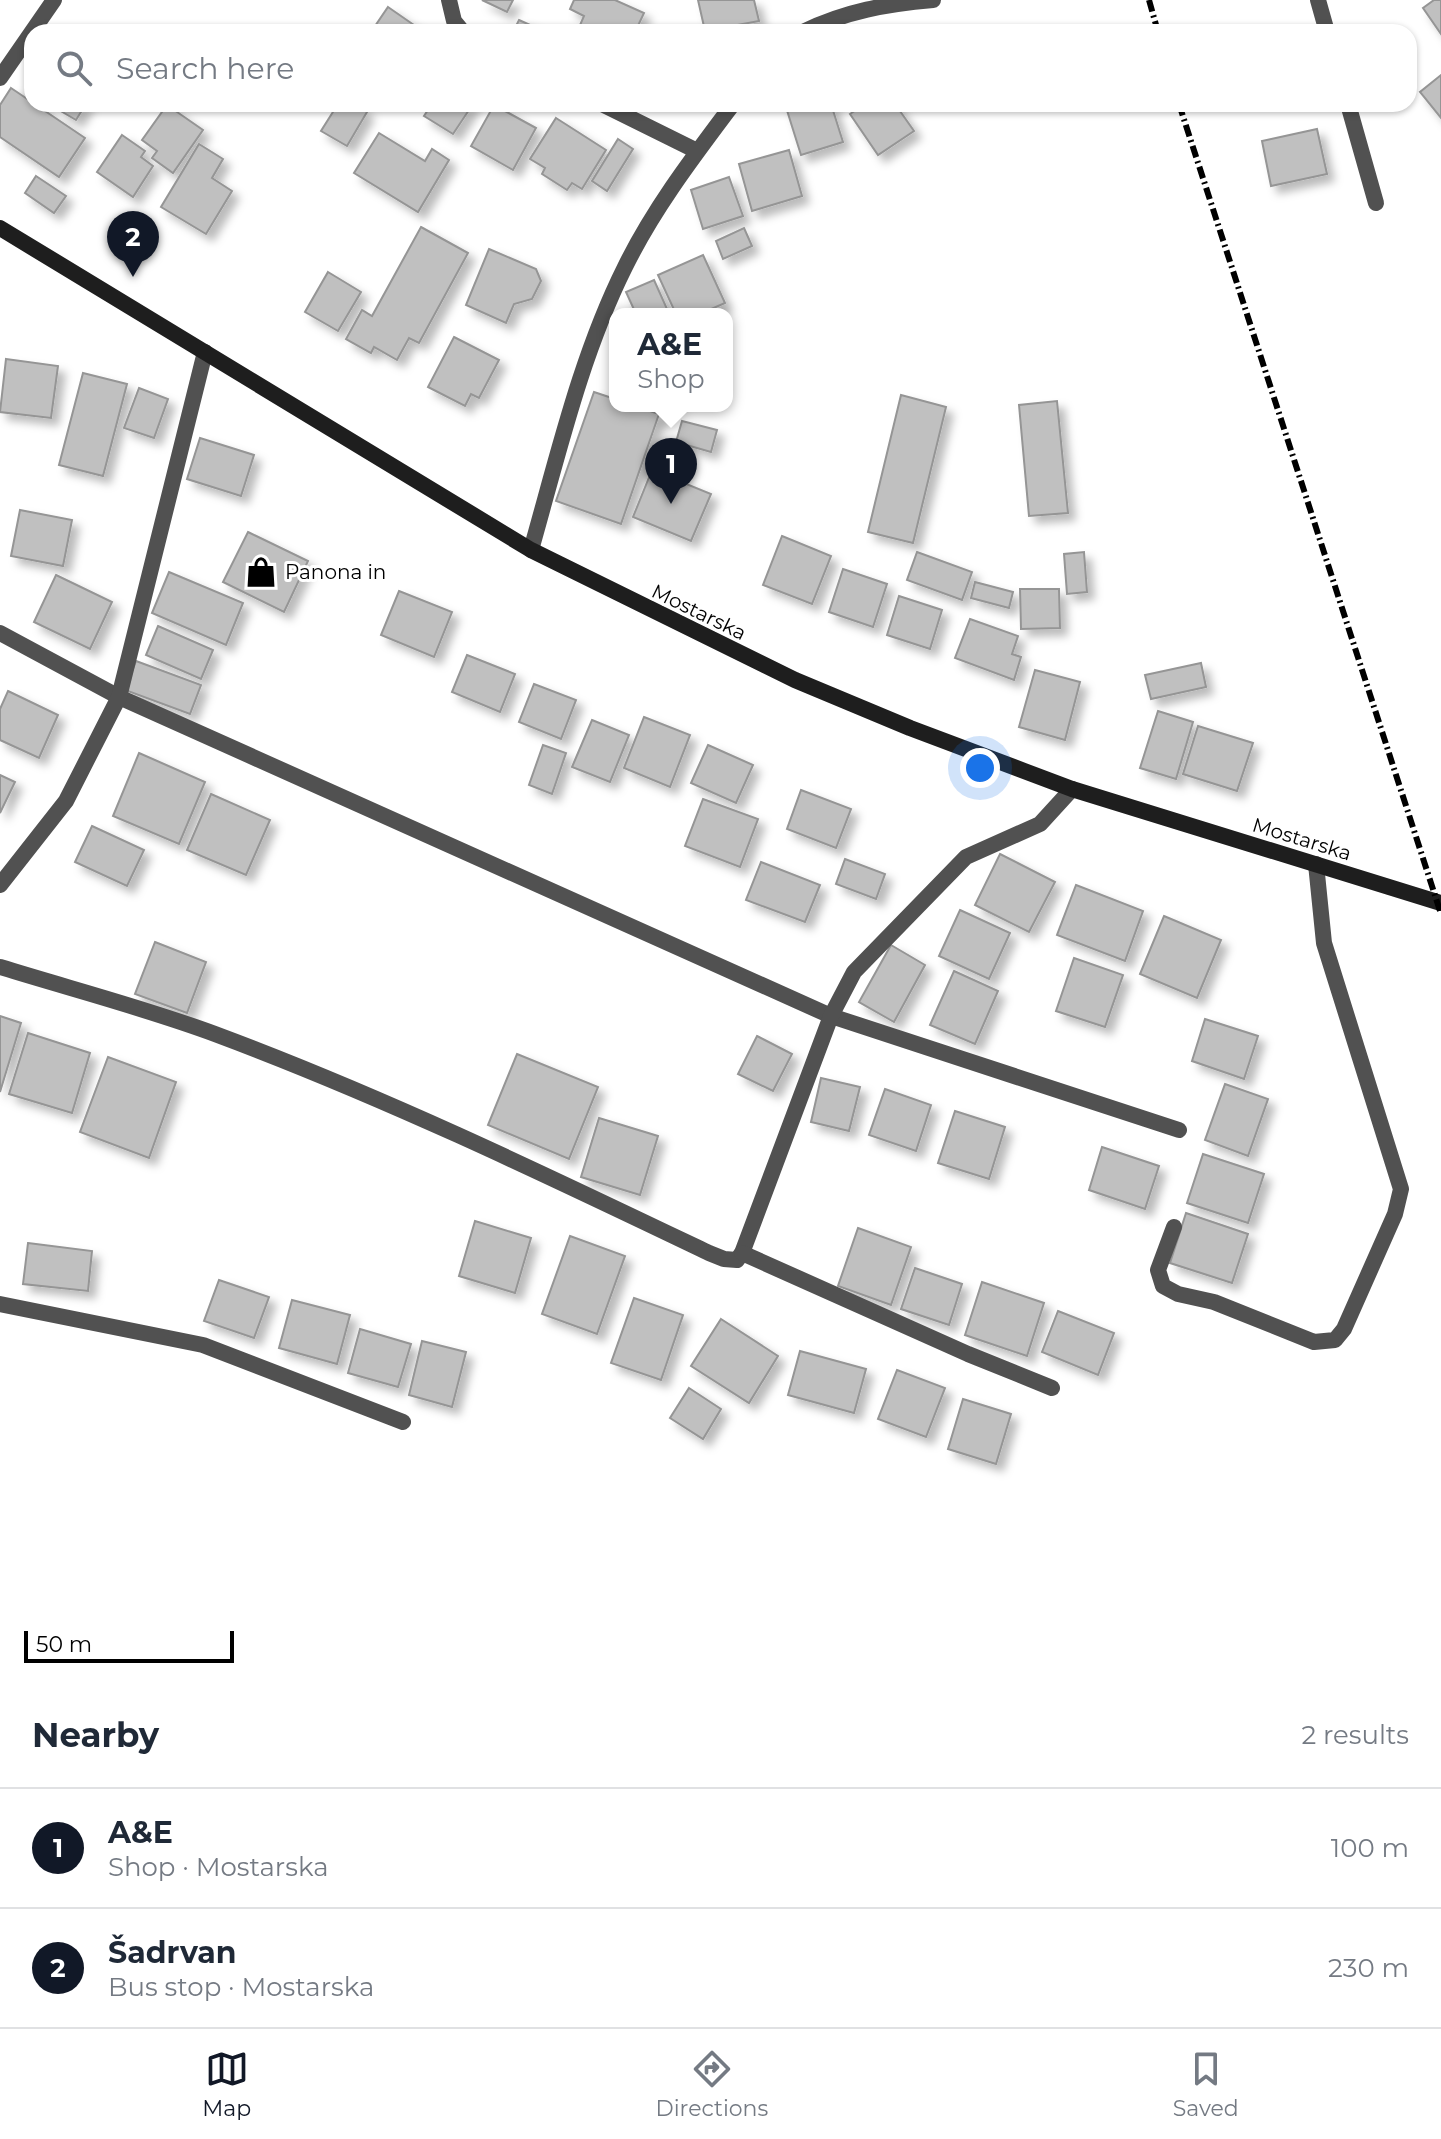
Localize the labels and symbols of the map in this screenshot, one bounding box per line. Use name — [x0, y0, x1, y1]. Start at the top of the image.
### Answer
pin: 2 — [107, 211, 159, 277]
pin: 1 — [645, 438, 697, 504]
shop icon: Panona in — [244, 555, 278, 589]
place label: Panona in — [285, 560, 386, 584]
street label: Mostarska — [648, 579, 750, 645]
your location — [960, 748, 1000, 788]
street label: Mostarska — [1250, 813, 1354, 865]
scale bar — [24, 1627, 234, 1663]

